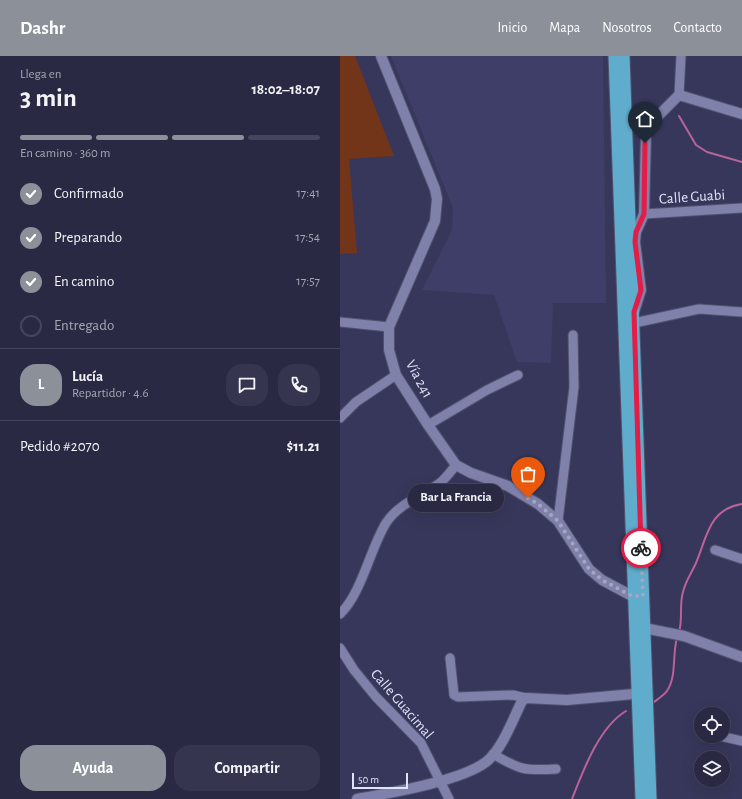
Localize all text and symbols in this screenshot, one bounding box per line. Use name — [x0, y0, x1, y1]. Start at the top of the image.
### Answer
text: Dashr — [20, 19, 65, 38]
text: Inicio — [497, 21, 527, 35]
text: Mapa — [549, 21, 580, 35]
text: Nosotros — [602, 21, 652, 35]
text: Contacto — [674, 21, 722, 35]
text: Llega en — [20, 68, 62, 81]
text: 18:02–18:07 — [251, 82, 320, 97]
text: 3 min — [20, 85, 77, 111]
pin — [628, 102, 662, 143]
icon: home — [634, 108, 656, 130]
text: En camino · 360 m — [20, 147, 111, 160]
icon: check — [20, 183, 42, 205]
text: Confirmado — [54, 186, 124, 201]
text: 17:41 — [296, 187, 320, 200]
street label: Calle Guabi — [658, 187, 726, 207]
icon: check — [20, 227, 42, 249]
text: Preparando — [54, 230, 122, 245]
text: 17:54 — [295, 231, 320, 244]
icon: check — [20, 271, 42, 293]
text: En camino — [54, 274, 114, 289]
text: 17:57 — [296, 275, 320, 288]
text: Entregado — [54, 318, 114, 333]
street label: Vía 241 — [403, 358, 435, 400]
button: chat — [226, 364, 268, 406]
button: phone — [278, 364, 320, 406]
text: Lucía — [72, 369, 103, 384]
text: L — [38, 377, 44, 392]
text: Repartidor · 4.6 — [72, 387, 149, 400]
text: Pedido #2070 — [20, 439, 100, 454]
text: $11.21 — [287, 439, 320, 454]
pin — [511, 457, 545, 498]
icon: bag — [517, 463, 539, 485]
callout: Bar La Francia — [408, 484, 504, 512]
text: Bar La Francia — [420, 491, 492, 504]
courier — [621, 528, 661, 568]
icon: bike — [630, 537, 652, 559]
street label: Calle Guacimal — [368, 666, 436, 742]
map controls — [694, 707, 730, 787]
button: locate — [694, 707, 730, 743]
button: Ayuda — [20, 745, 166, 791]
button: Compartir — [174, 745, 320, 791]
button: layers — [694, 751, 730, 787]
scale bar — [352, 771, 408, 790]
text: 50 m — [358, 774, 379, 785]

